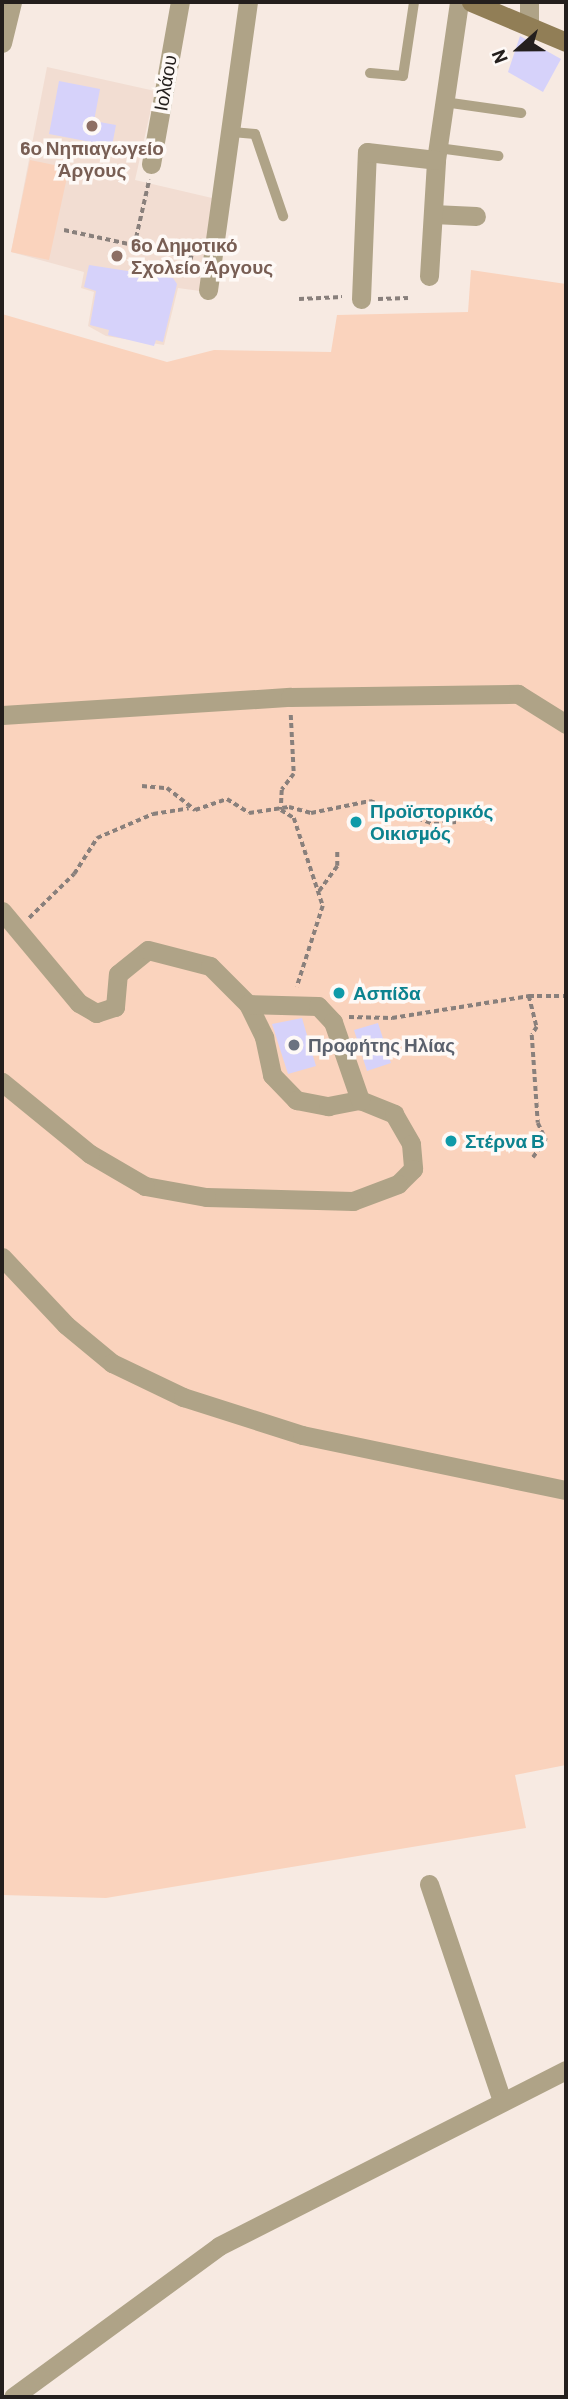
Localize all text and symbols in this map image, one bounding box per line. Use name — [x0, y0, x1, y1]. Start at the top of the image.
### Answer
north arrow — [484, 14, 554, 84]
text: N — [486, 47, 512, 67]
street label: Ιολάου — [149, 53, 181, 113]
marker: 6ο Νηπιαγωγείο Άργους — [84, 118, 100, 134]
place label: 6ο Νηπιαγωγείο Άργους — [20, 137, 164, 181]
place label: 6ο Δημοτικό Σχολείο Άργους — [131, 234, 273, 278]
marker: 6ο Δημοτικό Σχολείο Άργους — [109, 248, 125, 264]
place label: Προϊστορικός Οικισμός — [370, 800, 493, 844]
marker: Προϊστορικός Οικισμός — [348, 814, 364, 830]
place label: Ασπίδα — [353, 982, 421, 1004]
marker: Ασπίδα — [331, 985, 347, 1001]
place label: Προφήτης Ηλίας — [308, 1034, 455, 1056]
marker: Προφήτης Ηλίας — [286, 1037, 302, 1053]
place label: Στέρνα Β — [465, 1130, 545, 1152]
marker: Στέρνα Β — [443, 1133, 459, 1149]

